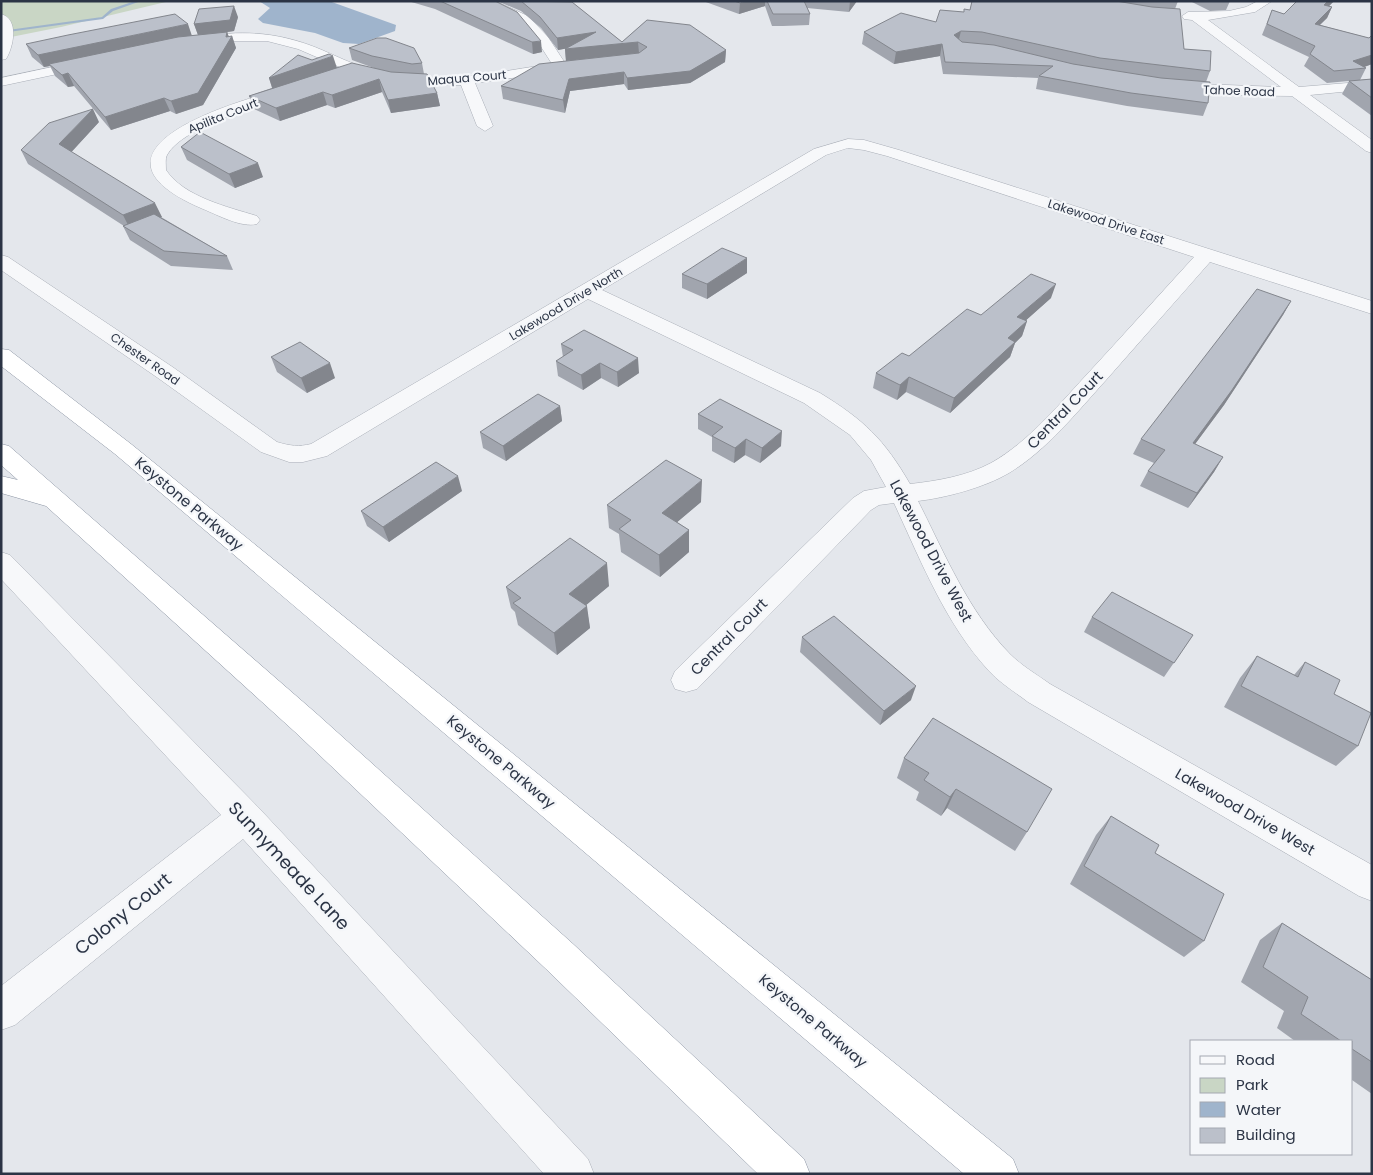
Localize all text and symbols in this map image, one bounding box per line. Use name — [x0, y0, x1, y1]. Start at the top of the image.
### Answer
street label: Maqua Court — [427, 66, 507, 89]
street label: Tahoe Road — [1203, 81, 1275, 100]
street label: Apilita Court — [185, 94, 260, 137]
street label: Lakewood Drive East — [1046, 195, 1167, 248]
street label: Lakewood Drive North — [506, 263, 626, 344]
street label: Chester Road — [107, 328, 183, 389]
street label: Central Court — [1022, 366, 1107, 453]
street label: Keystone Parkway — [131, 452, 248, 556]
street label: Lakewood Drive West — [885, 476, 978, 626]
street label: Central Court — [685, 593, 772, 680]
street label: Keystone Parkway — [443, 710, 560, 814]
street label: Lakewood Drive West — [1172, 763, 1319, 860]
street label: Sunnymeade Lane — [223, 796, 356, 936]
street label: Colony Court — [69, 867, 176, 960]
street label: Keystone Parkway — [755, 969, 872, 1073]
legend — [1190, 1040, 1353, 1155]
text: Road — [1236, 1049, 1275, 1070]
text: Park — [1236, 1074, 1268, 1095]
text: Water — [1236, 1099, 1282, 1120]
text: Building — [1236, 1124, 1296, 1145]

